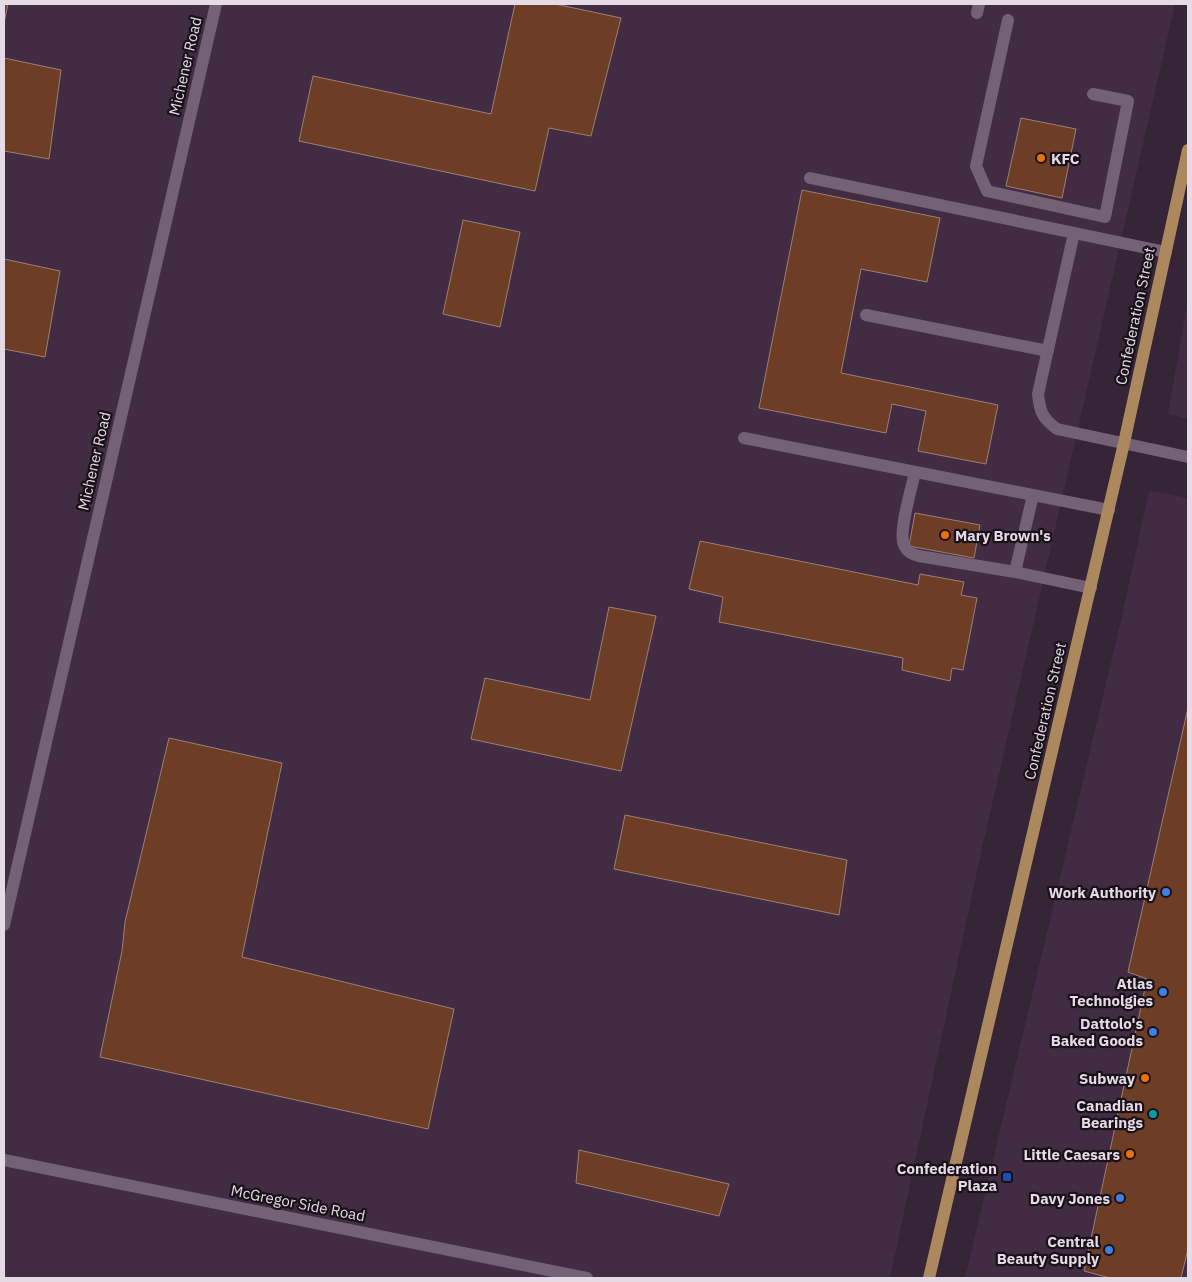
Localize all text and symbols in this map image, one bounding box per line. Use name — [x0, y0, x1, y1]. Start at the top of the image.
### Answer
street label: Michener Road — [164, 15, 206, 117]
place label: KFC — [1051, 149, 1080, 168]
marker: KFC — [1035, 152, 1047, 164]
street label: Confederation Street — [1111, 245, 1159, 387]
street label: Michener Road — [73, 410, 115, 512]
place label: Mary Brown's — [955, 526, 1051, 545]
marker: Mary Brown's — [939, 529, 951, 541]
street label: Confederation Street — [1020, 641, 1070, 781]
place label: Work Authority — [1049, 883, 1156, 902]
marker: Work Authority — [1160, 886, 1172, 898]
place label: Atlas Technolgies — [1070, 974, 1153, 1010]
marker: Atlas Technolgies — [1157, 986, 1169, 998]
place label: Dattolo's Baked Goods — [1051, 1014, 1143, 1050]
marker: Dattolo's Baked Goods — [1147, 1026, 1159, 1038]
place label: Subway — [1079, 1069, 1135, 1088]
marker: Subway — [1139, 1072, 1151, 1084]
place label: Canadian Bearings — [1076, 1096, 1143, 1132]
marker: Canadian Bearings — [1147, 1108, 1159, 1120]
place label: Little Caesars — [1023, 1145, 1120, 1164]
marker: Little Caesars — [1124, 1148, 1136, 1160]
place label: Confederation Plaza — [897, 1159, 997, 1195]
marker: Confederation Plaza — [1001, 1171, 1013, 1183]
street label: McGregor Side Road — [229, 1181, 367, 1225]
place label: Davy Jones — [1030, 1189, 1110, 1208]
marker: Davy Jones — [1114, 1192, 1126, 1204]
place label: Central Beauty Supply — [997, 1232, 1099, 1268]
marker: Central Beauty Supply — [1103, 1244, 1115, 1256]

